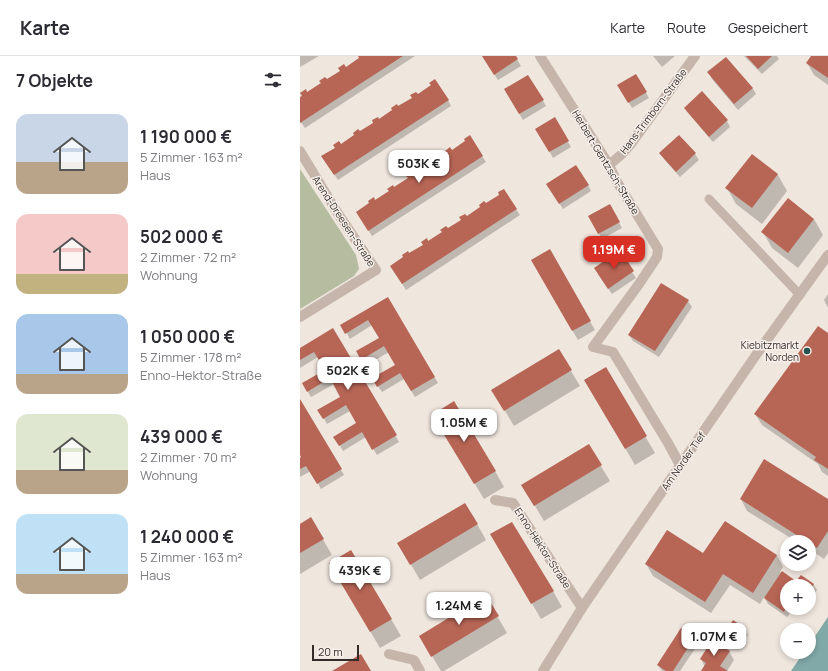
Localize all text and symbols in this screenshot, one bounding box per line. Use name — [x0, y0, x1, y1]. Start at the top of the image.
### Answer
text: Karte — [20, 15, 70, 41]
text: Karte — [610, 18, 645, 37]
text: Route — [667, 18, 706, 37]
text: Gespeichert — [728, 18, 808, 37]
street label: Hans-Trimborn-Straße — [616, 65, 690, 157]
text: 7 Objekte — [16, 69, 93, 92]
icon: filters — [262, 69, 284, 91]
street label: Herbert-Gentzsch-Straße — [569, 107, 643, 217]
text: 1 190 000 € — [140, 125, 232, 148]
icon: home — [48, 130, 96, 178]
text: 5 Zimmer · 163 m² — [140, 148, 243, 166]
pin: 503K € — [386, 150, 452, 184]
text: 503K € — [397, 154, 441, 172]
text: Haus — [140, 166, 171, 184]
street label: Arend-Dreesen-Straße — [309, 173, 379, 269]
text: 502 000 € — [140, 225, 223, 248]
icon: home — [48, 230, 96, 278]
pin: 1.19M € — [577, 236, 651, 270]
text: 1.19M € — [592, 240, 636, 258]
text: 2 Zimmer · 72 m² — [140, 248, 236, 266]
text: Wohnung — [140, 266, 198, 284]
text: 1 050 000 € — [140, 325, 235, 348]
icon: home — [48, 330, 96, 378]
place label: Kiebitzmarkt Norden — [741, 338, 799, 364]
marker: Kiebitzmarkt Norden — [802, 346, 812, 356]
text: 5 Zimmer · 178 m² — [140, 348, 242, 366]
pin: 502K € — [315, 357, 381, 391]
text: 502K € — [326, 361, 370, 379]
text: Enno-Hektor-Straße — [140, 366, 262, 384]
pin: 1.05M € — [427, 409, 501, 443]
text: 1.05M € — [440, 413, 488, 431]
text: 439 000 € — [140, 425, 223, 448]
street label: Am Norder Tief — [658, 429, 709, 493]
icon: home — [48, 430, 96, 478]
text: 2 Zimmer · 70 m² — [140, 448, 237, 466]
text: Wohnung — [140, 466, 198, 484]
street label: Enno-Hektor-Straße — [512, 505, 574, 591]
text: 1 240 000 € — [140, 525, 234, 548]
icon: home — [48, 530, 96, 578]
map controls — [780, 535, 816, 659]
button: layers — [780, 535, 816, 571]
text: 5 Zimmer · 163 m² — [140, 548, 243, 566]
pin: 439K € — [327, 557, 393, 591]
text: 439K € — [338, 561, 382, 579]
text: Haus — [140, 566, 171, 584]
button: + — [780, 579, 816, 615]
pin: 1.24M € — [422, 592, 496, 626]
text: 1.24M € — [435, 596, 483, 614]
pin: 1.07M € — [677, 623, 751, 657]
button: − — [780, 623, 816, 659]
text: 1.07M € — [690, 627, 738, 645]
scale bar — [312, 643, 359, 662]
text: 20 m — [318, 644, 343, 659]

